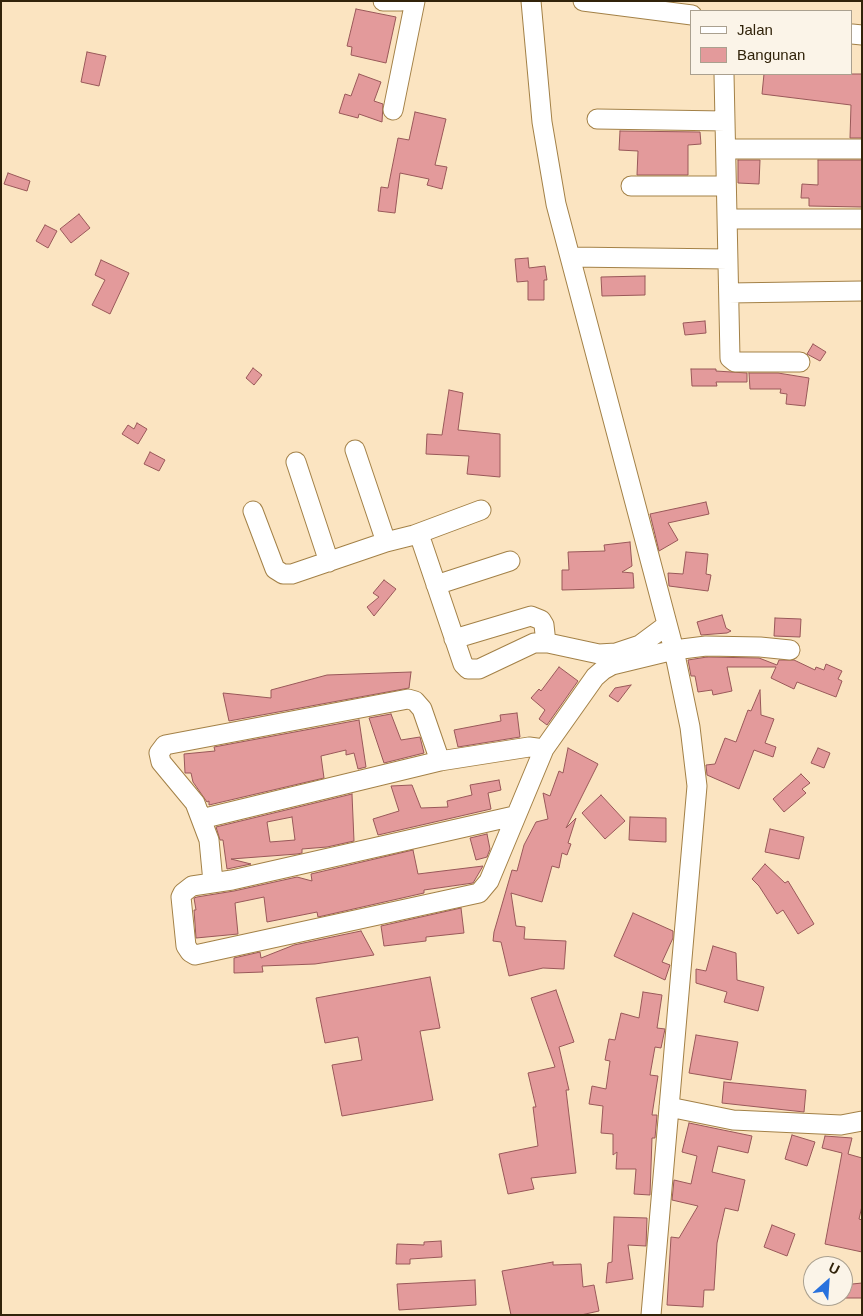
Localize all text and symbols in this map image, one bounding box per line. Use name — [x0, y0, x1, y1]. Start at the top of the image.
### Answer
legend — [690, 10, 853, 75]
text: Jalan — [737, 21, 773, 38]
text: Bangunan — [737, 46, 805, 63]
north arrow — [803, 1256, 853, 1306]
text: U — [826, 1259, 842, 1278]

